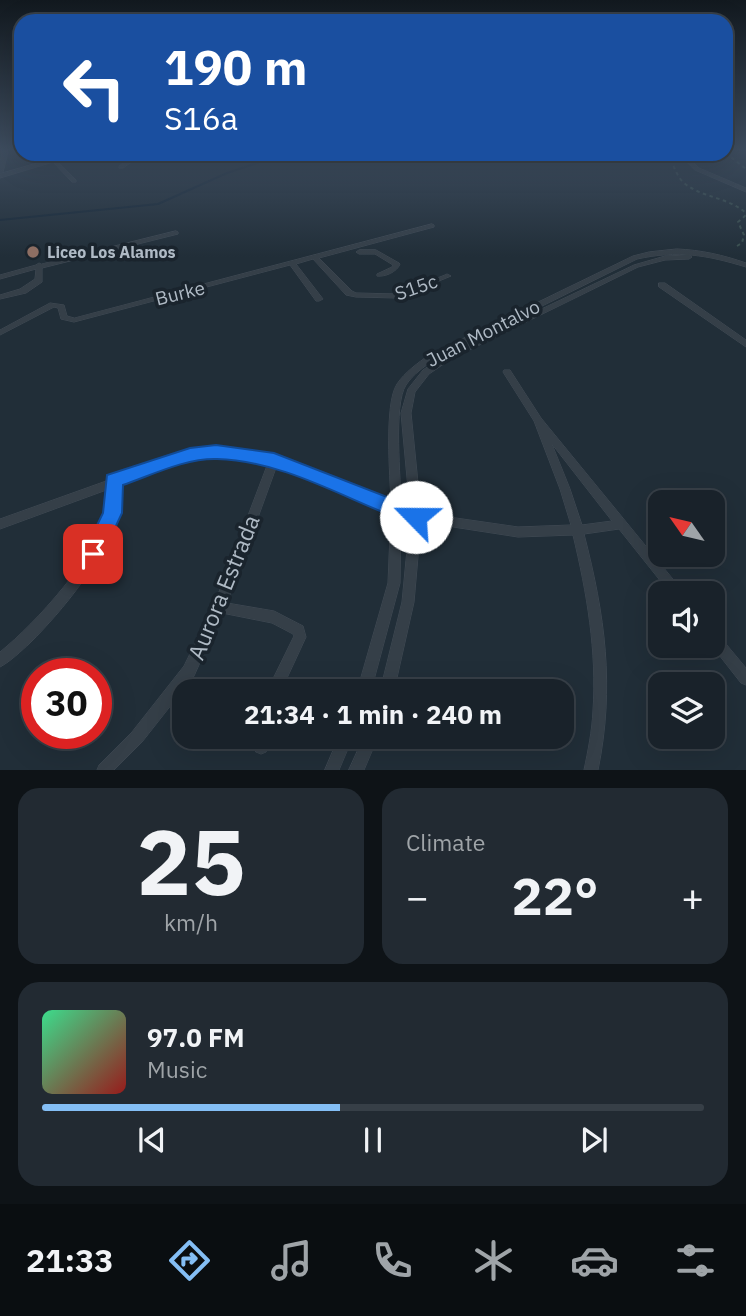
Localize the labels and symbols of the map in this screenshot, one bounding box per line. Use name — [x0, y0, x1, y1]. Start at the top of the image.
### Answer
place label: Liceo Los Alamos — [47, 242, 176, 262]
marker: Liceo Los Alamos — [25, 244, 41, 260]
street label: S15c — [392, 268, 441, 305]
street label: Burke — [153, 275, 207, 311]
street label: Juan Montalvo — [422, 294, 544, 372]
position arrow — [379, 480, 453, 554]
north arrow — [648, 490, 724, 567]
street label: Aurora Estrada — [180, 510, 266, 664]
pin — [63, 524, 123, 584]
speed limit sign: 30 — [21, 658, 112, 749]

